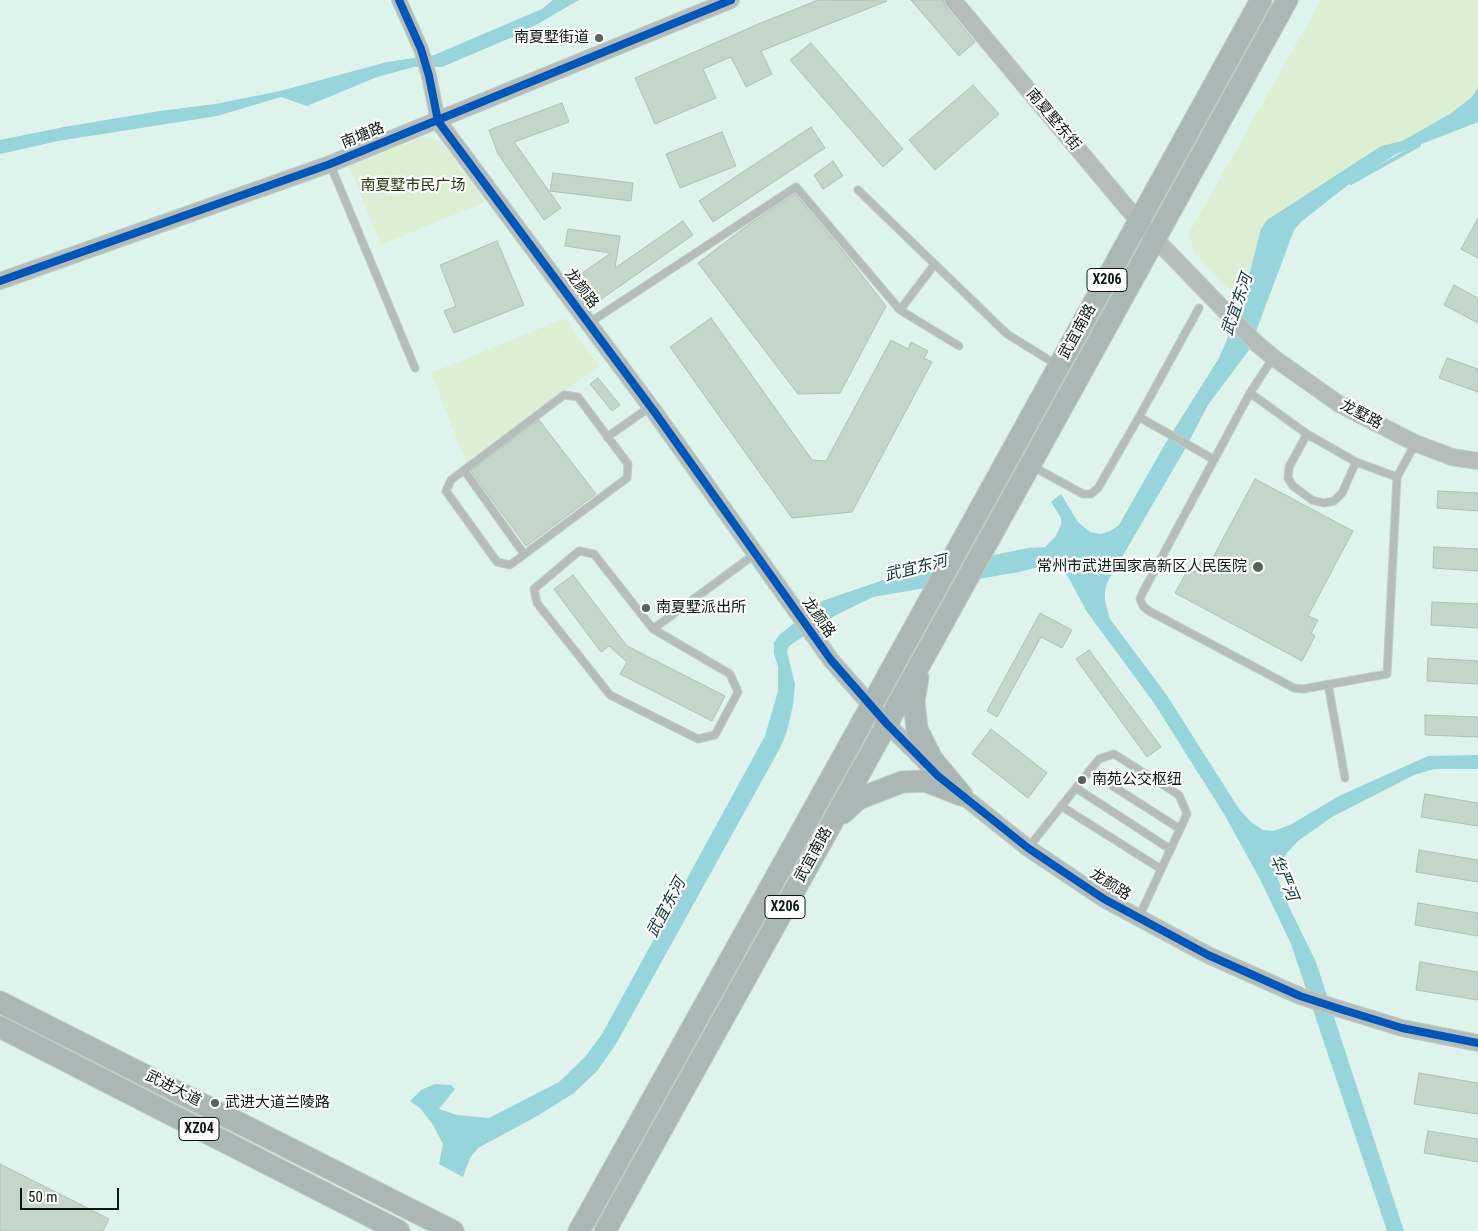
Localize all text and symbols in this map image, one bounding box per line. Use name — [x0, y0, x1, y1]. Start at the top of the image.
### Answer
place label: 南夏墅街道 — [514, 29, 589, 47]
marker: 南夏墅街道 — [593, 32, 605, 44]
street label: 南夏墅东街 — [1022, 85, 1084, 155]
street label: 南塘路 — [339, 119, 387, 153]
park label: 南夏墅市民广场 — [361, 177, 465, 195]
street label: 龙颜路 — [560, 266, 602, 312]
road number: X206 — [1087, 268, 1127, 292]
water label: 武宜东河 — [1219, 272, 1257, 338]
street label: 武宜南路 — [1056, 301, 1100, 363]
street label: 龙墅路 — [1337, 396, 1385, 434]
water label: 武宜东河 — [883, 552, 949, 586]
place label: 常州市武进国家高新区人民医院 — [1037, 558, 1247, 576]
marker: 常州市武进国家高新区人民医院 — [1251, 560, 1265, 574]
street label: 龙颜路 — [798, 594, 838, 642]
place label: 南夏墅派出所 — [656, 599, 746, 617]
marker: 南夏墅派出所 — [640, 602, 652, 614]
place label: 南苑公交枢纽 — [1092, 771, 1182, 789]
marker: 南苑公交枢纽 — [1076, 774, 1088, 786]
street label: 武宜南路 — [792, 824, 836, 886]
water label: 华严河 — [1265, 852, 1301, 904]
street label: 龙颜路 — [1086, 865, 1134, 905]
water label: 武宜东河 — [644, 875, 690, 941]
road number: X206 — [765, 896, 805, 919]
street label: 武进大道 — [142, 1067, 204, 1111]
place label: 武进大道兰陵路 — [225, 1094, 330, 1112]
marker: 武进大道兰陵路 — [209, 1097, 221, 1109]
road number: XZ04 — [179, 1118, 219, 1140]
scale bar — [22, 1178, 121, 1210]
text: 50 m — [28, 1188, 58, 1206]

